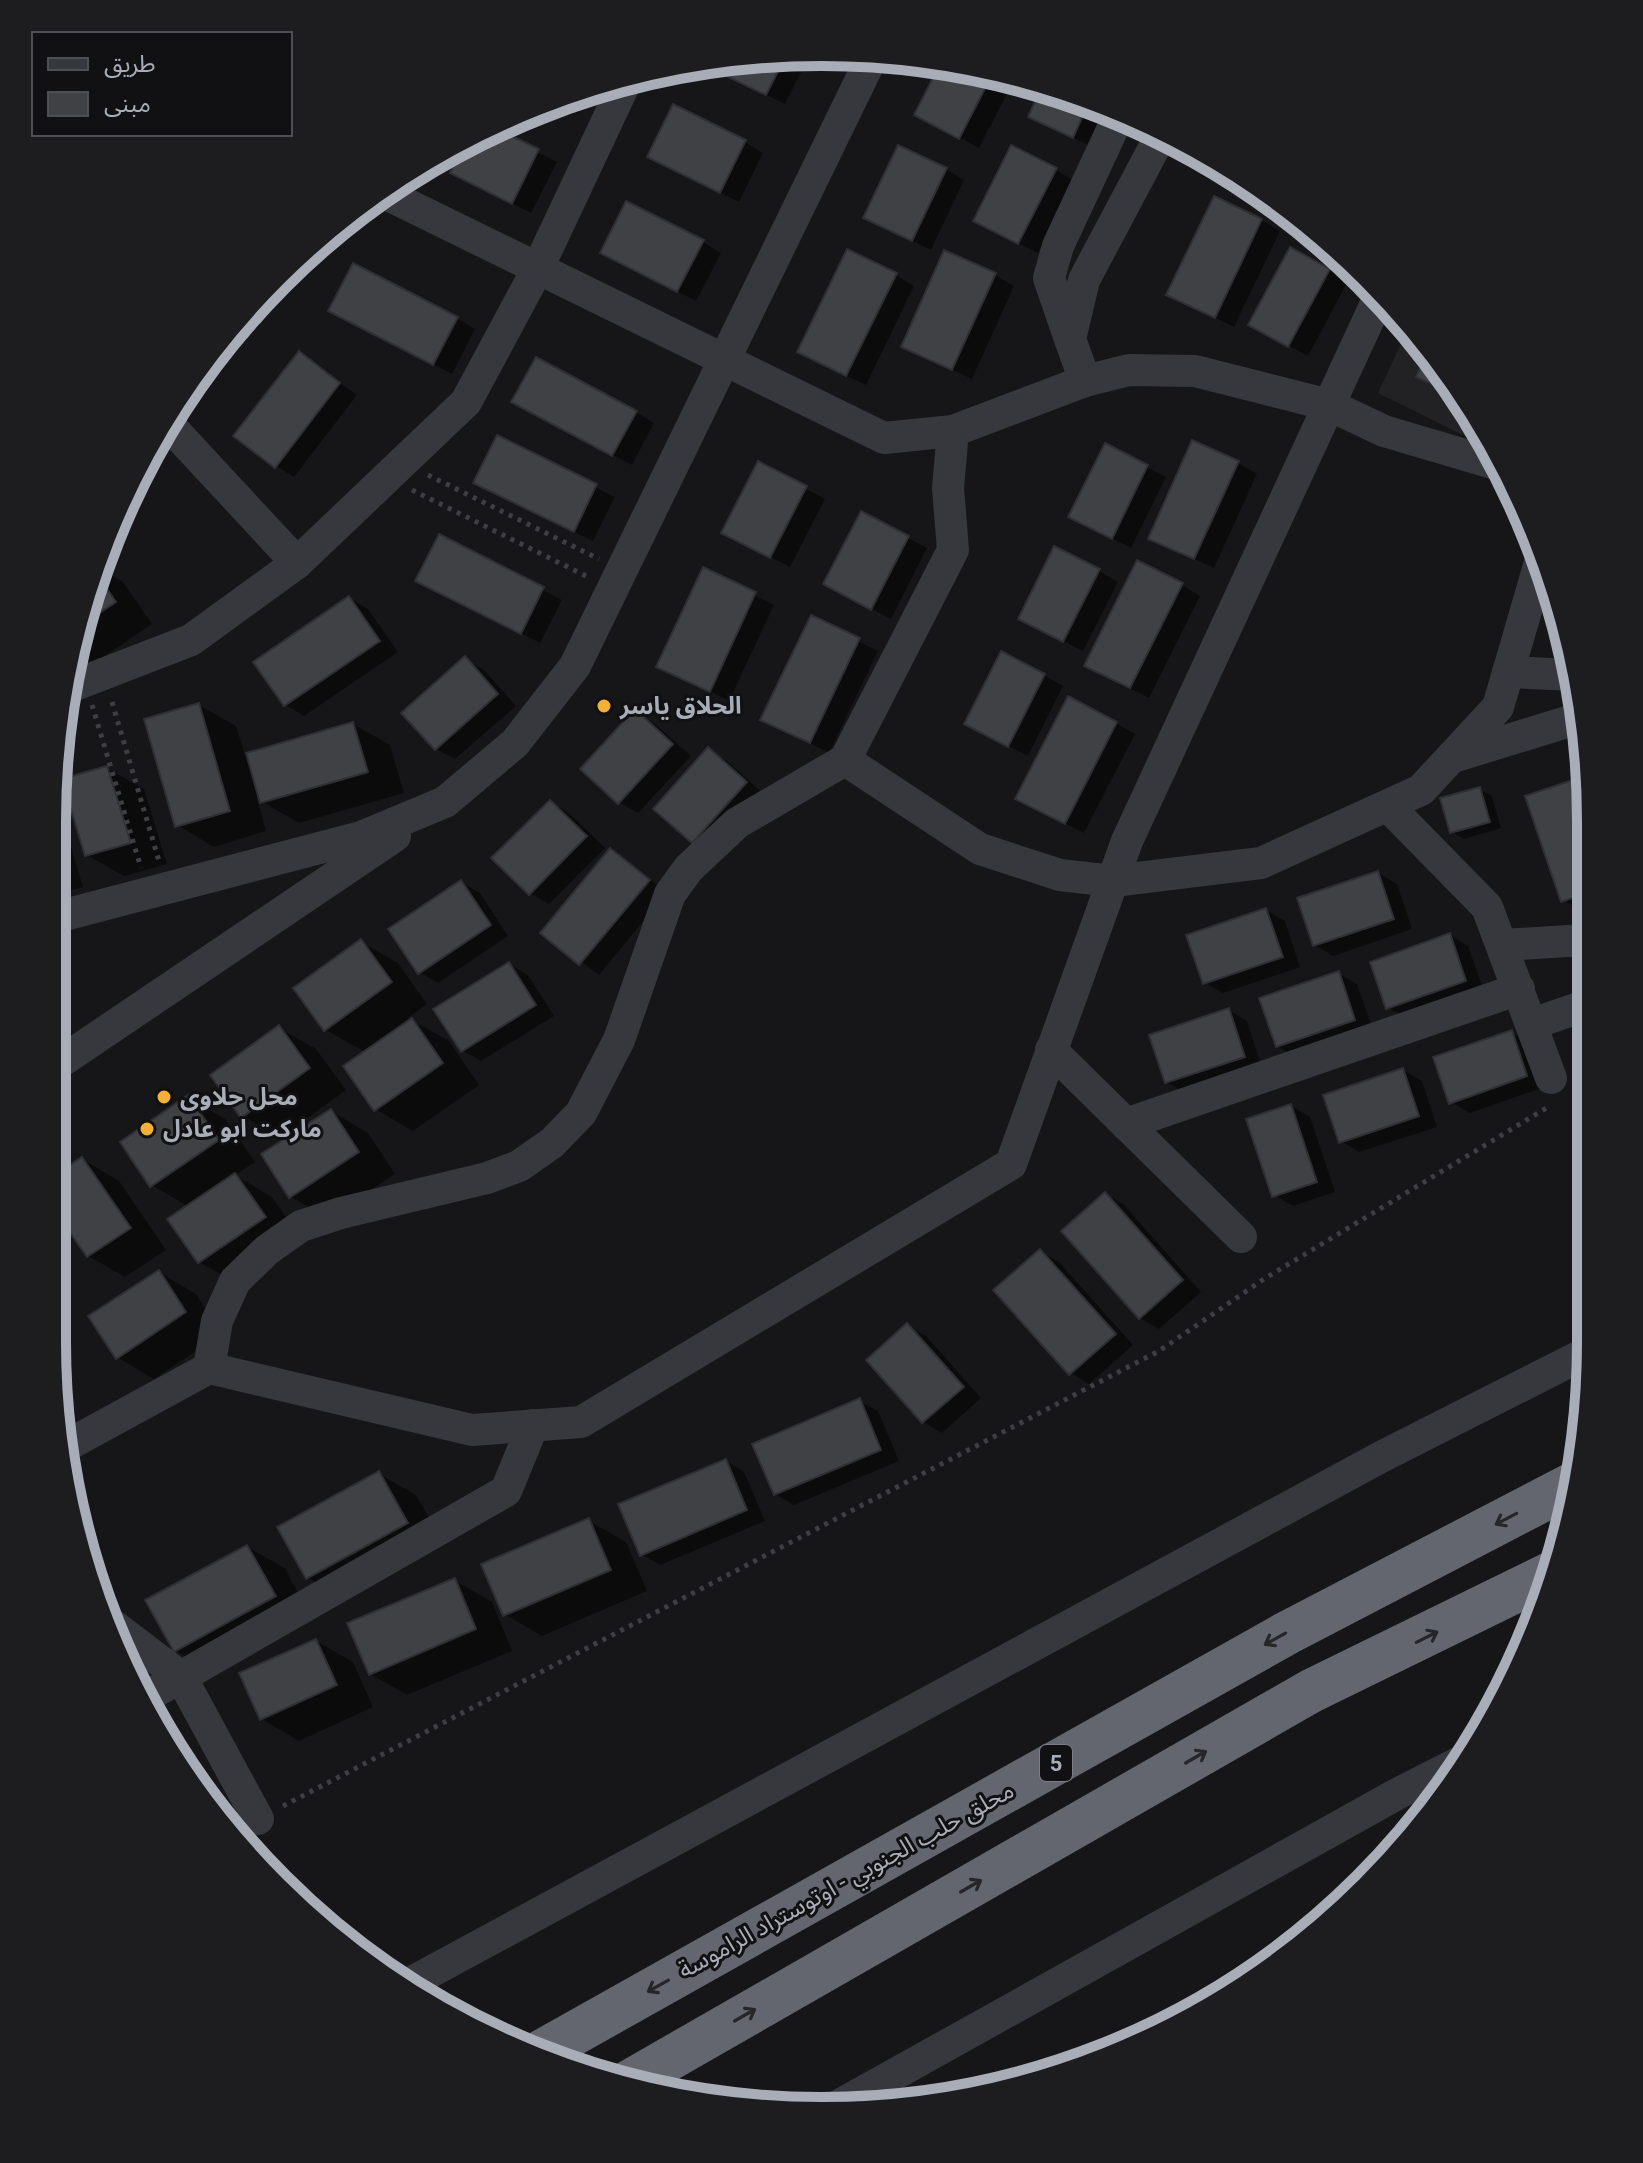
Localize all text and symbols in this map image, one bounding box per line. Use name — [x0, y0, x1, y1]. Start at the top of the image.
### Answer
legend — [32, 32, 292, 136]
text: طريق — [104, 50, 156, 79]
text: مبنى — [104, 90, 151, 118]
place label: الحلاق ياسر — [619, 692, 742, 720]
marker: الحلاق ياسر — [595, 697, 613, 715]
place label: محل حلاوى — [180, 1083, 298, 1111]
marker: محل حلاوى — [155, 1088, 173, 1106]
place label: ماركت ابو عادل — [163, 1115, 322, 1143]
marker: ماركت ابو عادل — [138, 1120, 156, 1138]
one-way arrow — [1494, 1511, 1518, 1527]
one-way arrow — [1414, 1628, 1438, 1644]
one-way arrow — [1264, 1632, 1288, 1647]
road number: 5 — [1040, 1745, 1072, 1781]
one-way arrow — [1184, 1749, 1207, 1765]
street label: محلق حلب الجنوبي - اوتوستراد الراموسة — [673, 1776, 1021, 1988]
one-way arrow — [959, 1878, 982, 1894]
one-way arrow — [647, 1979, 671, 1994]
one-way arrow — [733, 2007, 756, 2023]

